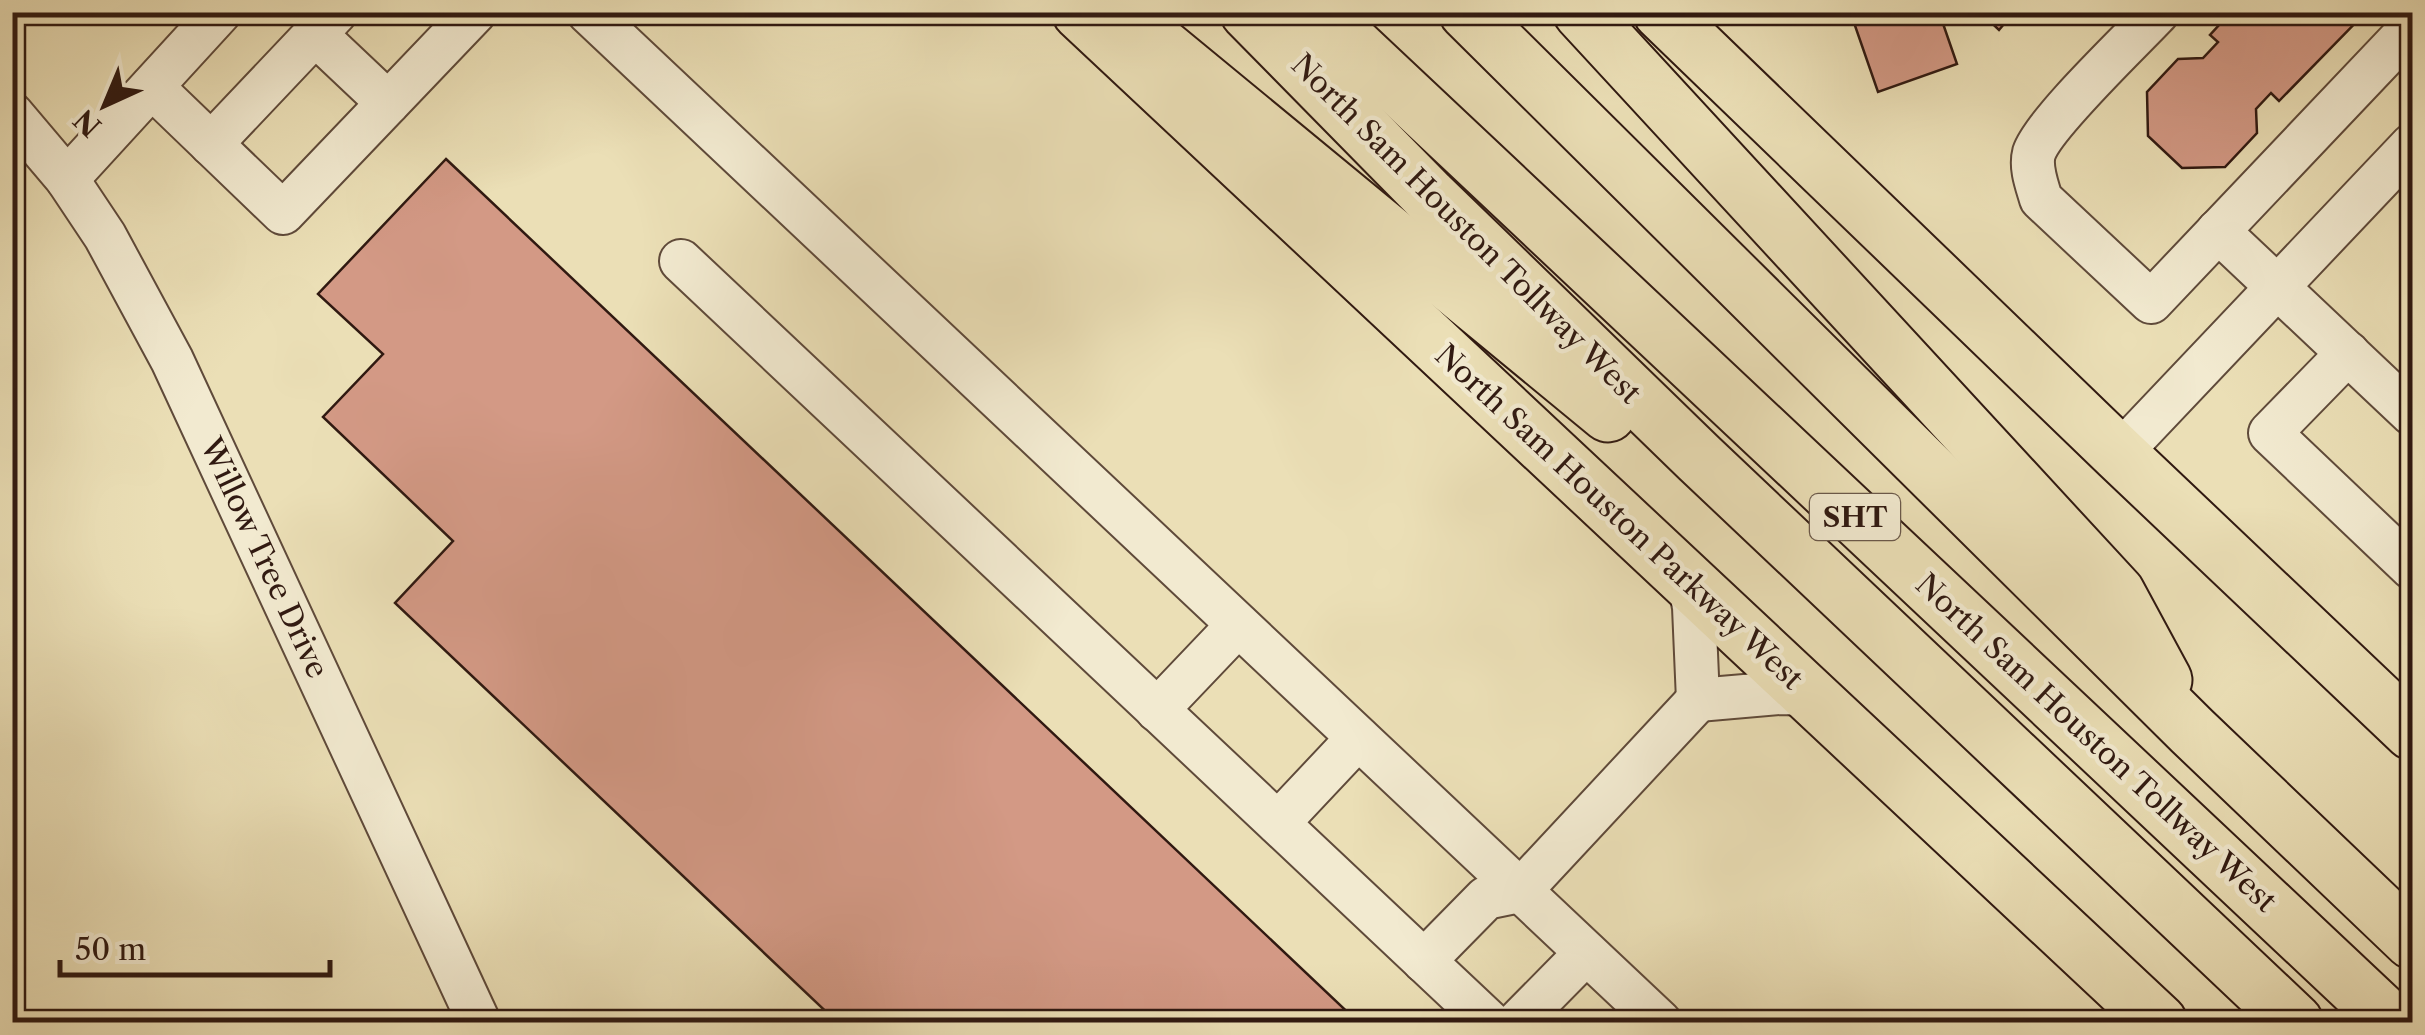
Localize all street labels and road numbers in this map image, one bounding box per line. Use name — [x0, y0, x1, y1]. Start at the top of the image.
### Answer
street label: North Sam Houston Tollway West — [1284, 46, 1649, 412]
street label: North Sam Houston Parkway West — [1428, 336, 1811, 697]
street label: Willow Tree Drive — [192, 431, 336, 684]
road number: SHT — [1810, 494, 1900, 540]
street label: North Sam Houston Tollway West — [1908, 566, 2285, 920]

